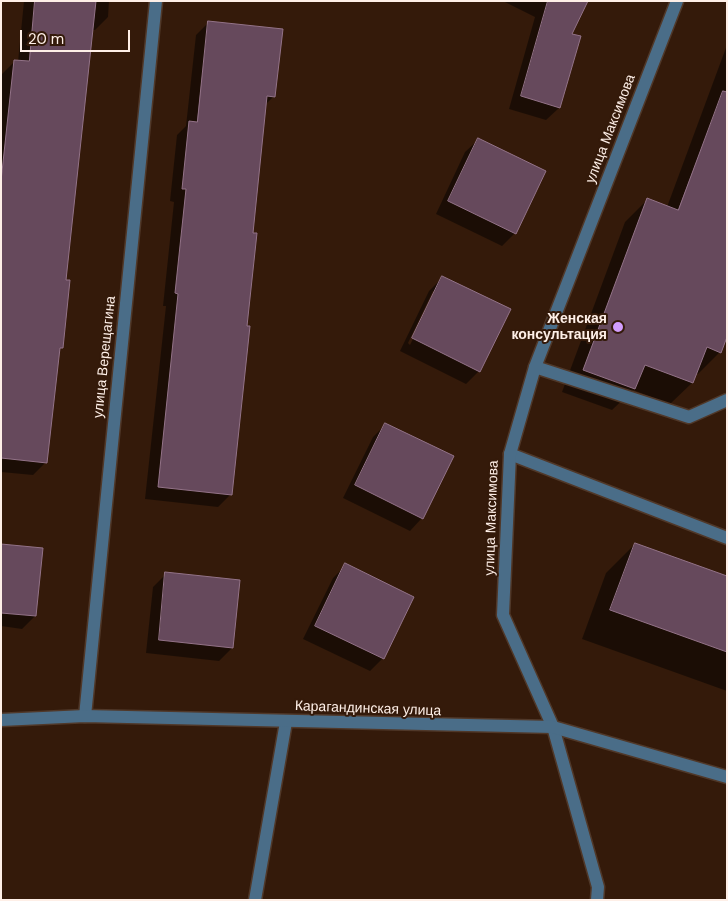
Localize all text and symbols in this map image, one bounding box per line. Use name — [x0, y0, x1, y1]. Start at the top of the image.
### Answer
scale bar — [22, 20, 132, 52]
text: 20 m — [28, 29, 64, 49]
street label: улица Максимова — [582, 72, 640, 186]
street label: улица Верещагина — [90, 295, 120, 419]
place label: Женская консультация — [511, 311, 607, 344]
marker: Женская консультация — [611, 320, 625, 334]
street label: улица Максимова — [482, 460, 502, 576]
street label: Карагандинская улица — [294, 698, 442, 720]

